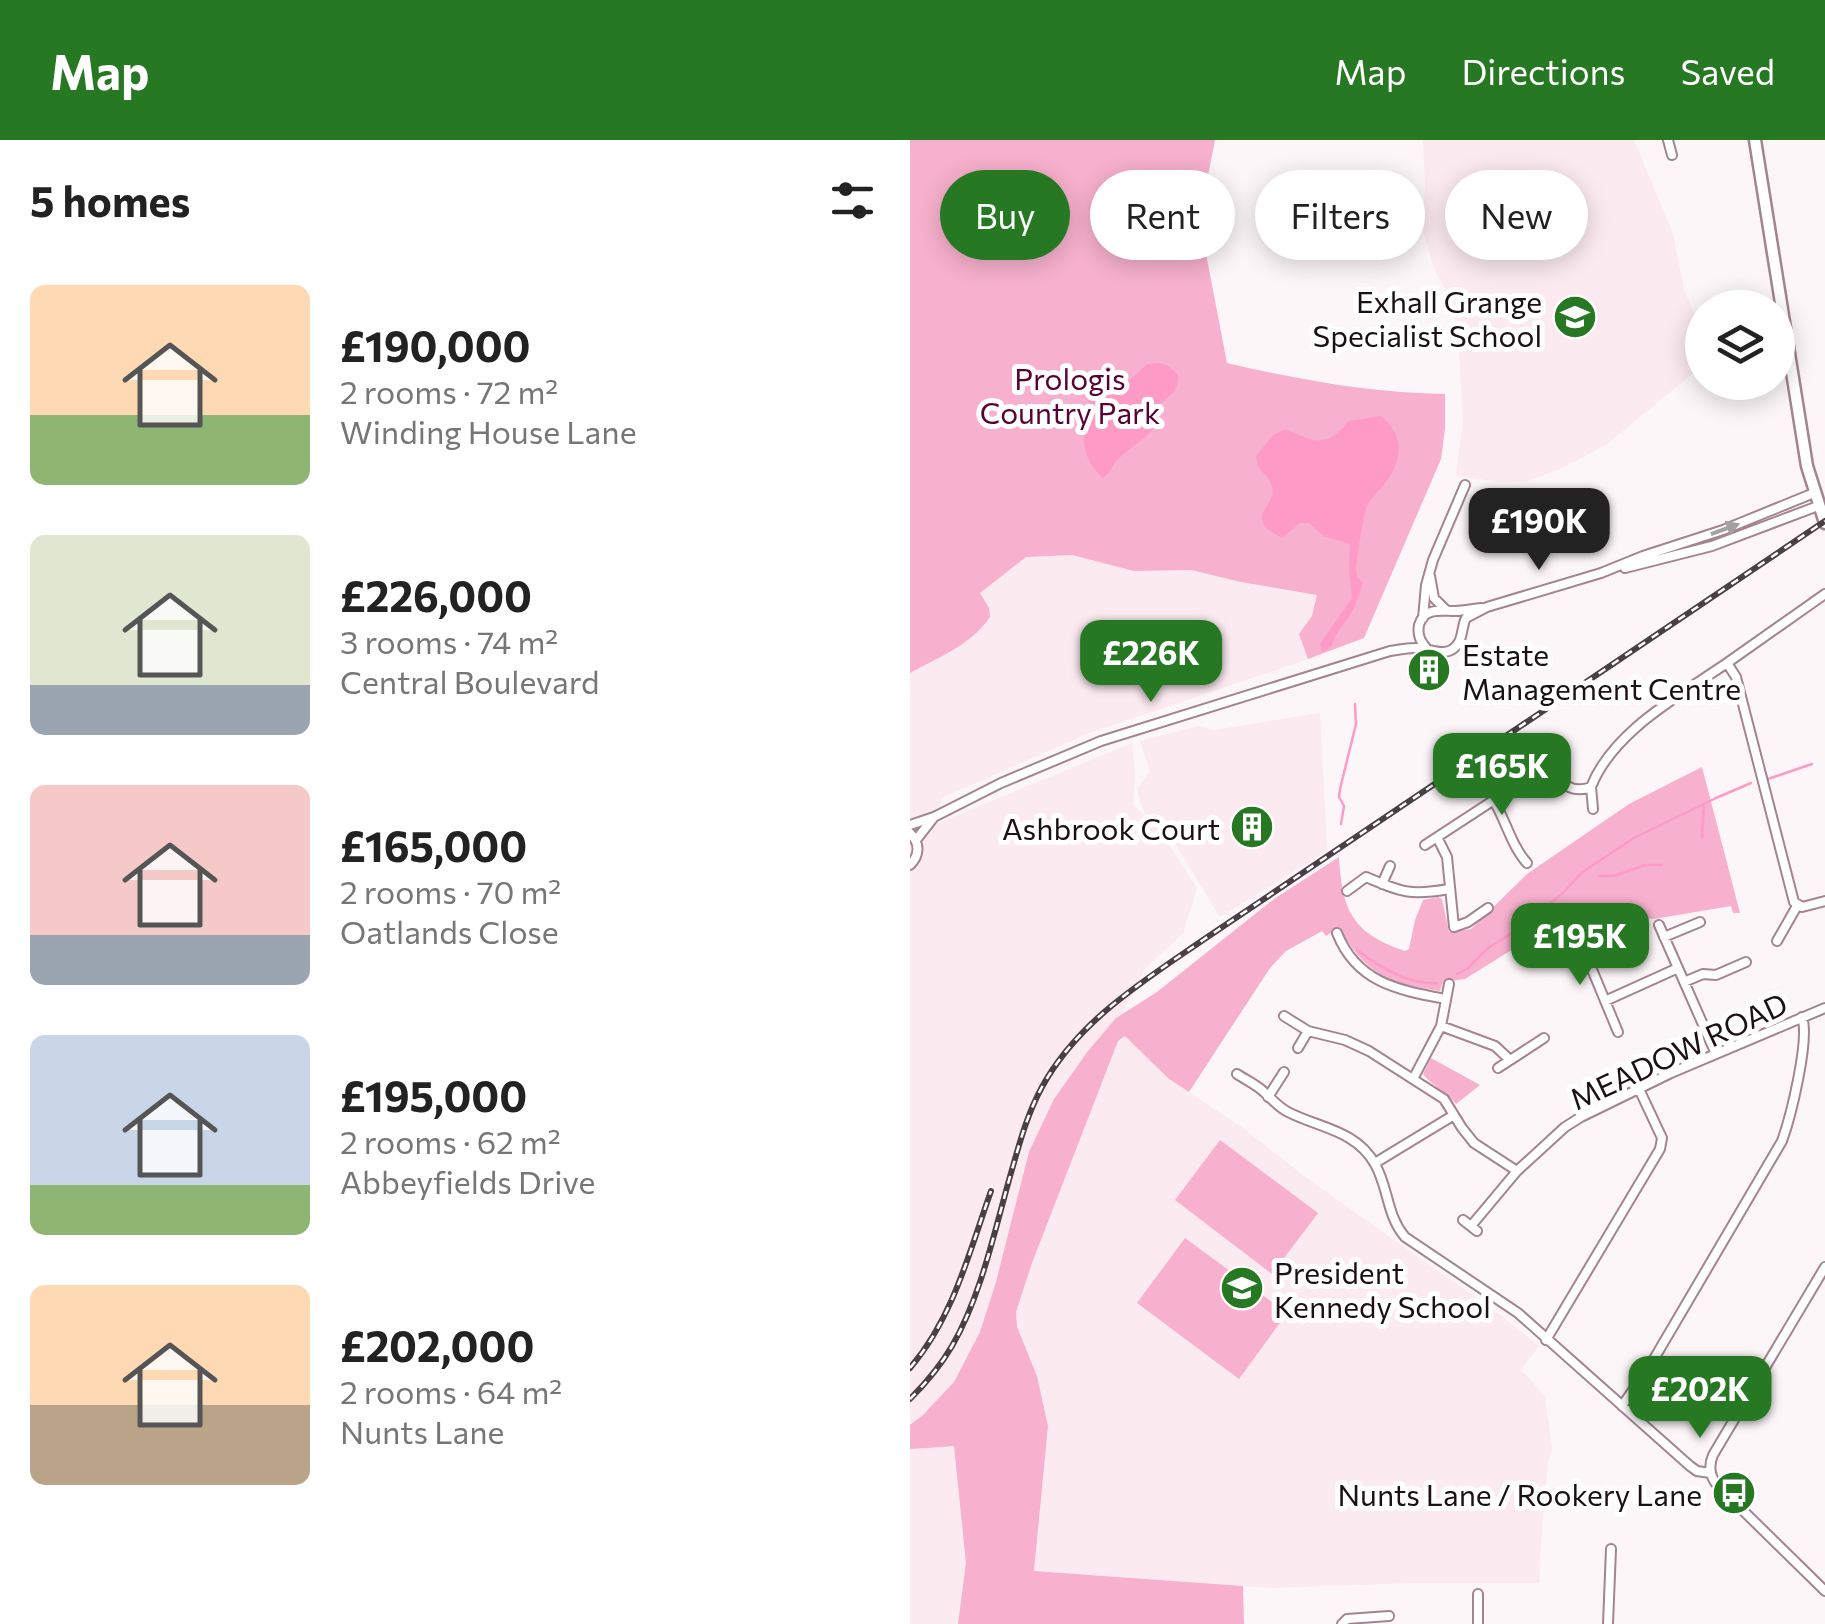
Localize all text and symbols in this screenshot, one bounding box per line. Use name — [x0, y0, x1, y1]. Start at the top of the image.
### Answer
text: Map — [50, 41, 149, 100]
text: Map — [1334, 49, 1406, 92]
text: Directions — [1461, 49, 1626, 92]
text: Saved — [1681, 49, 1775, 92]
chip: Buy — [940, 170, 1070, 260]
chip: Rent — [1090, 170, 1235, 260]
chip: Filters — [1255, 170, 1425, 260]
chip: New — [1445, 170, 1588, 260]
icon: filters — [825, 173, 880, 228]
text: 5 homes — [30, 174, 190, 226]
place label: Exhall Grange Specialist School — [1313, 282, 1542, 353]
map controls — [1685, 290, 1795, 400]
button: layers — [1685, 290, 1795, 400]
school or university icon: Exhall Grange Specialist School — [1552, 294, 1598, 340]
text: £190,000 — [340, 319, 531, 371]
icon: home — [110, 325, 230, 445]
park label: Prologis Country Park — [980, 359, 1160, 430]
text: 2 rooms · 72 m² — [340, 371, 558, 411]
text: Winding House Lane — [340, 411, 637, 451]
pin: £190K — [1469, 488, 1609, 573]
text: £190K — [1491, 500, 1587, 540]
one-way arrow — [1711, 521, 1741, 536]
text: £226,000 — [340, 569, 532, 621]
icon: home — [110, 575, 230, 695]
pin: £226K — [1081, 620, 1221, 705]
text: 3 rooms · 74 m² — [340, 621, 558, 661]
text: £226K — [1102, 632, 1200, 672]
place label: Estate Management Centre — [1462, 635, 1741, 706]
building icon: Estate Management Centre — [1406, 647, 1452, 693]
text: Central Boulevard — [340, 661, 600, 701]
pin: £165K — [1432, 733, 1572, 818]
text: £165K — [1455, 745, 1549, 785]
building icon: Ashbrook Court — [1229, 804, 1275, 850]
place label: Ashbrook Court — [1002, 809, 1220, 846]
text: £165,000 — [340, 819, 527, 871]
icon: home — [110, 825, 230, 945]
text: 2 rooms · 70 m² — [340, 871, 561, 911]
pin: £195K — [1510, 903, 1650, 988]
text: Oatlands Close — [340, 911, 559, 951]
text: £195K — [1533, 915, 1627, 955]
street label: MEADOW ROAD — [1563, 983, 1793, 1117]
text: £195,000 — [340, 1069, 527, 1121]
icon: home — [110, 1075, 230, 1195]
text: 2 rooms · 62 m² — [340, 1121, 561, 1161]
text: Abbeyfields Drive — [340, 1161, 595, 1201]
place label: President Kennedy School — [1274, 1253, 1491, 1324]
school or university icon: President Kennedy School — [1219, 1265, 1265, 1311]
text: £202,000 — [340, 1319, 534, 1371]
icon: home — [110, 1325, 230, 1445]
pin: £202K — [1630, 1356, 1770, 1441]
text: £202K — [1650, 1368, 1750, 1408]
text: 2 rooms · 64 m² — [340, 1371, 562, 1411]
text: Nunts Lane — [340, 1411, 504, 1451]
bus stop icon: Nunts Lane / Rookery Lane — [1711, 1470, 1757, 1516]
place label: Nunts Lane / Rookery Lane — [1338, 1475, 1702, 1512]

